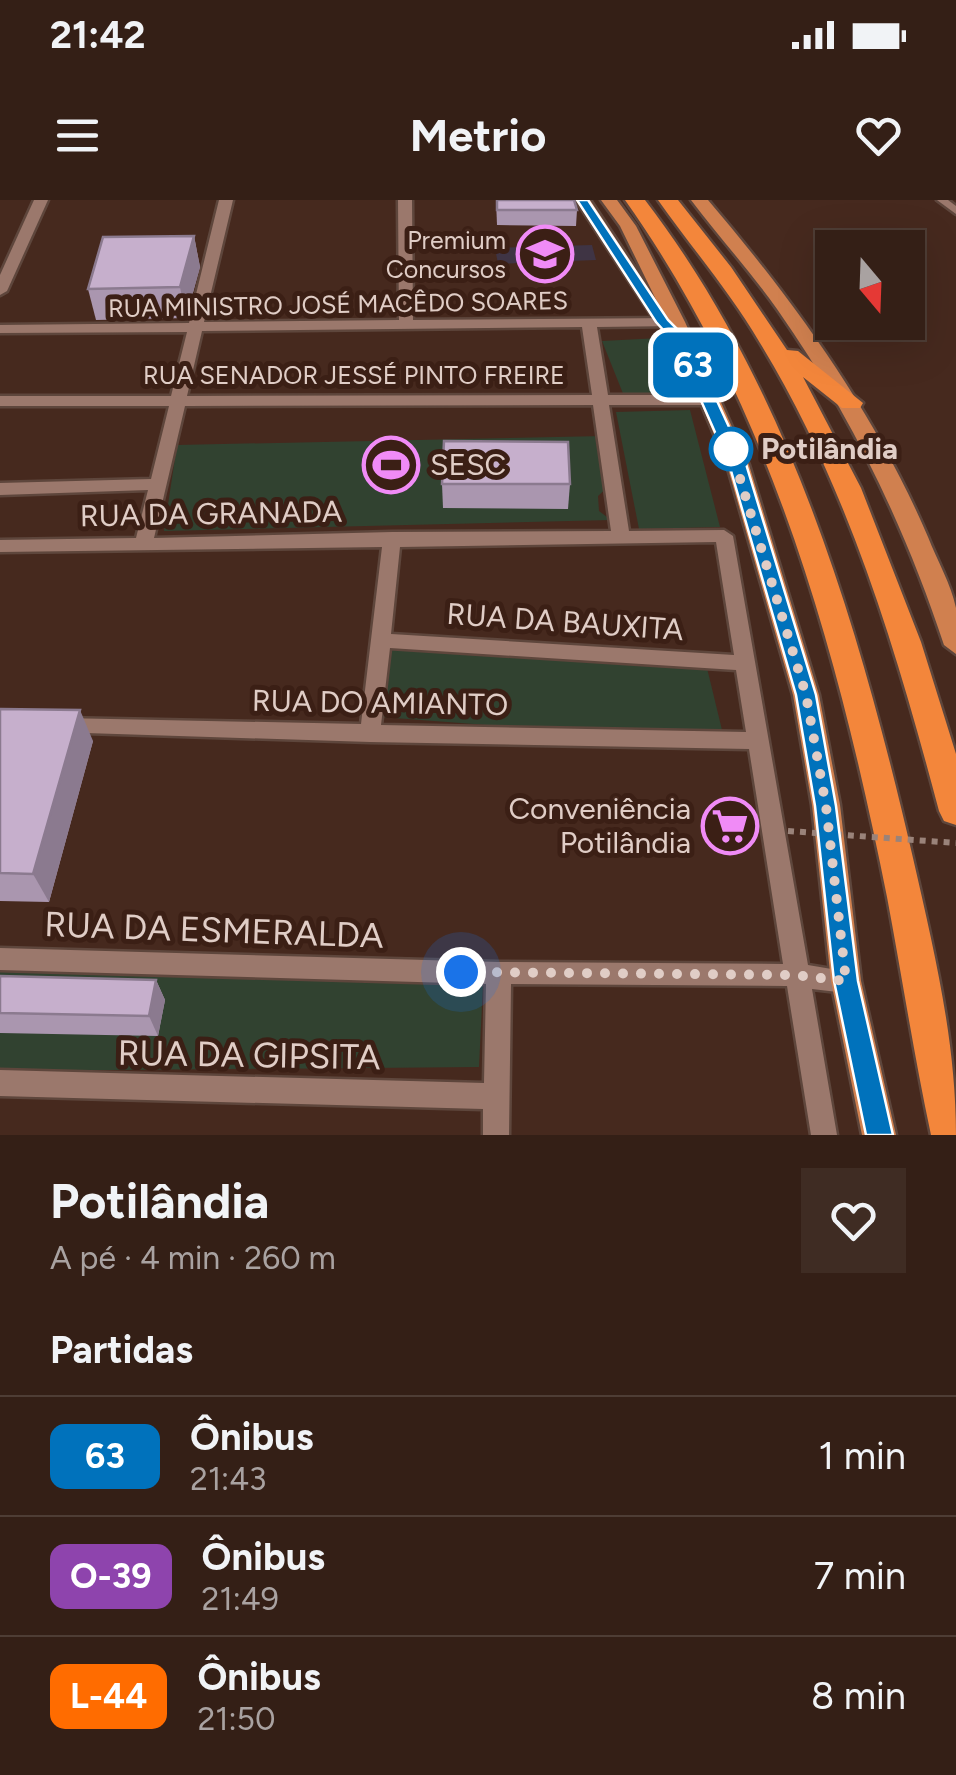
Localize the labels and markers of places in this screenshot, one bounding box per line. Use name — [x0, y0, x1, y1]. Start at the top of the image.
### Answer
school or university icon: Premium Concursos — [515, 224, 575, 284]
place label: Premium Concursos — [386, 225, 506, 284]
marker: Potilândia — [710, 428, 752, 470]
place label: Potilândia — [761, 430, 898, 467]
sports icon: SESC — [361, 435, 421, 495]
place label: SESC — [430, 446, 506, 483]
place label: Conveniência Potilândia — [508, 790, 691, 861]
supermarket icon: Conveniência Potilândia — [700, 796, 760, 856]

